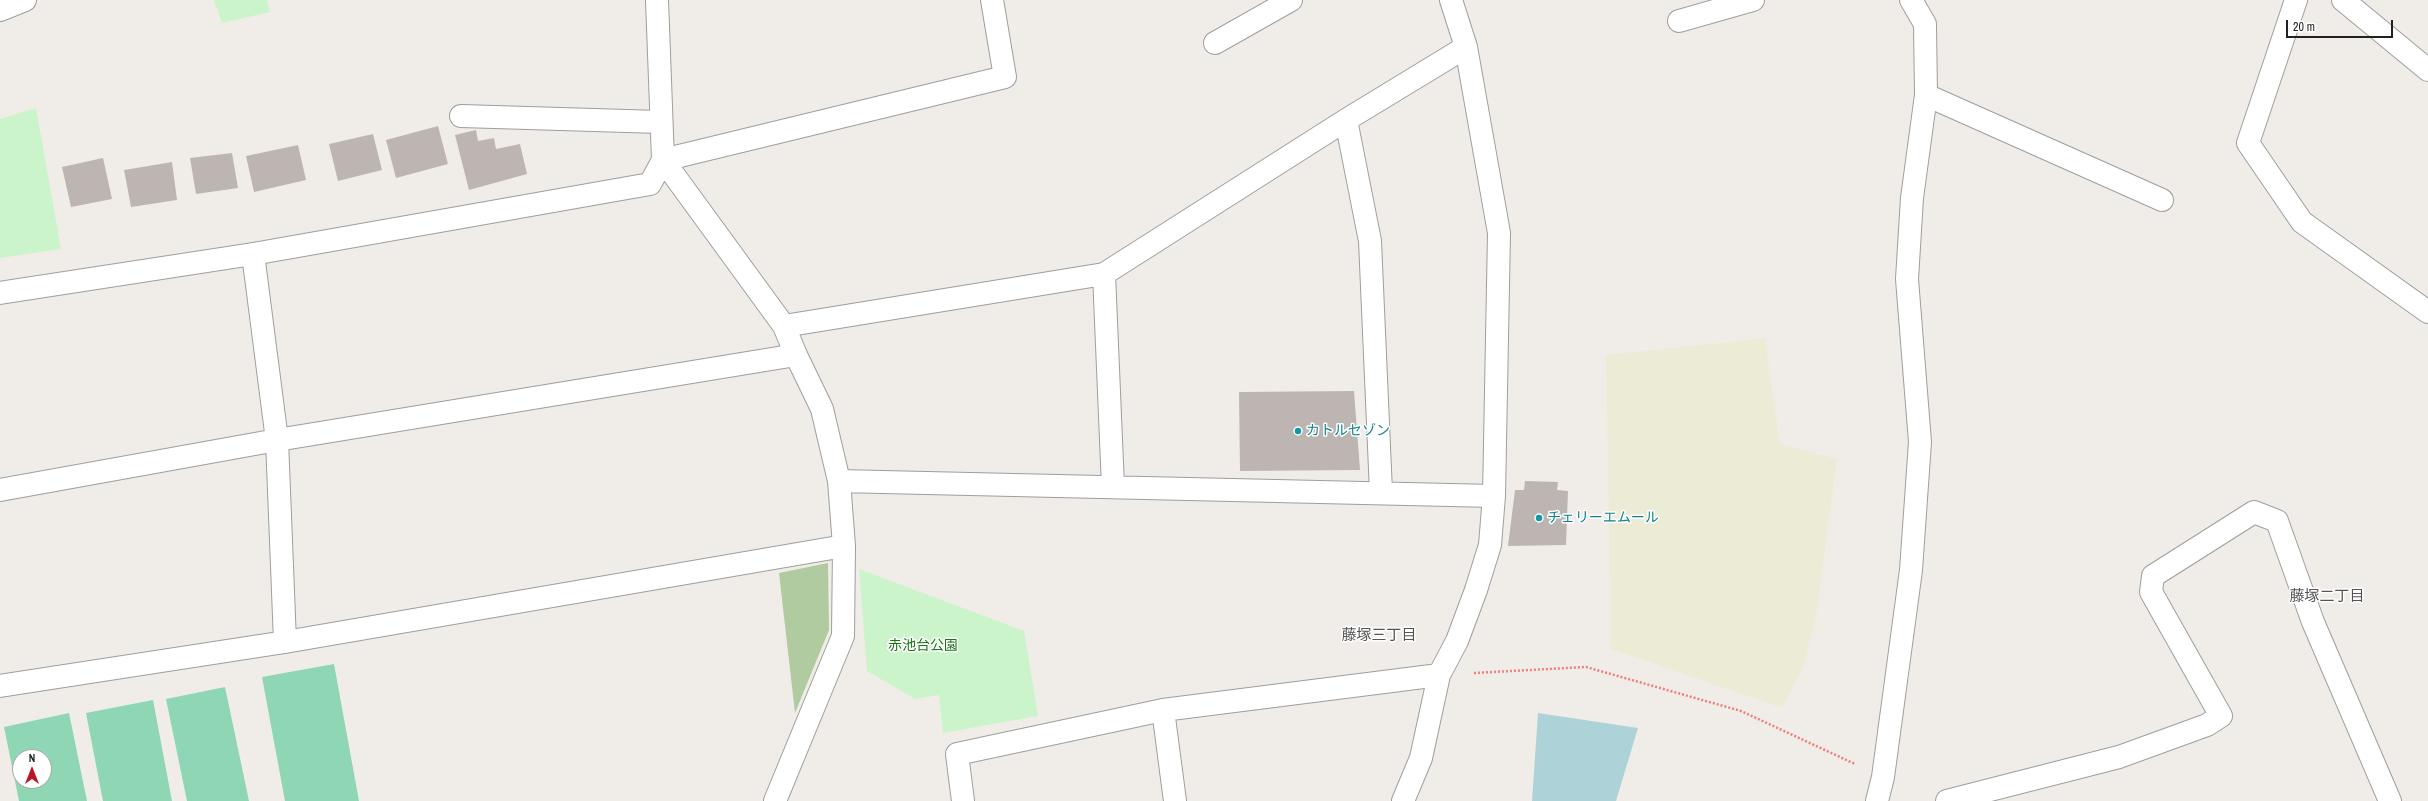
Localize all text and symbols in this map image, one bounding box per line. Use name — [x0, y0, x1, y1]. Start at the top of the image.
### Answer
scale bar — [2288, 12, 2395, 38]
text: 20 m — [2293, 19, 2315, 35]
place label: カトルセゾン — [1306, 423, 1390, 439]
marker: カトルセゾン — [1293, 426, 1303, 436]
place label: チェリーエムール — [1547, 510, 1659, 526]
marker: チェリーエムール — [1534, 513, 1544, 523]
district label: 藤塚二丁目 — [2290, 588, 2364, 606]
district label: 藤塚三丁目 — [1342, 627, 1416, 645]
park label: 赤池台公園 — [888, 638, 958, 654]
north arrow — [12, 749, 52, 789]
text: N — [29, 751, 35, 765]

